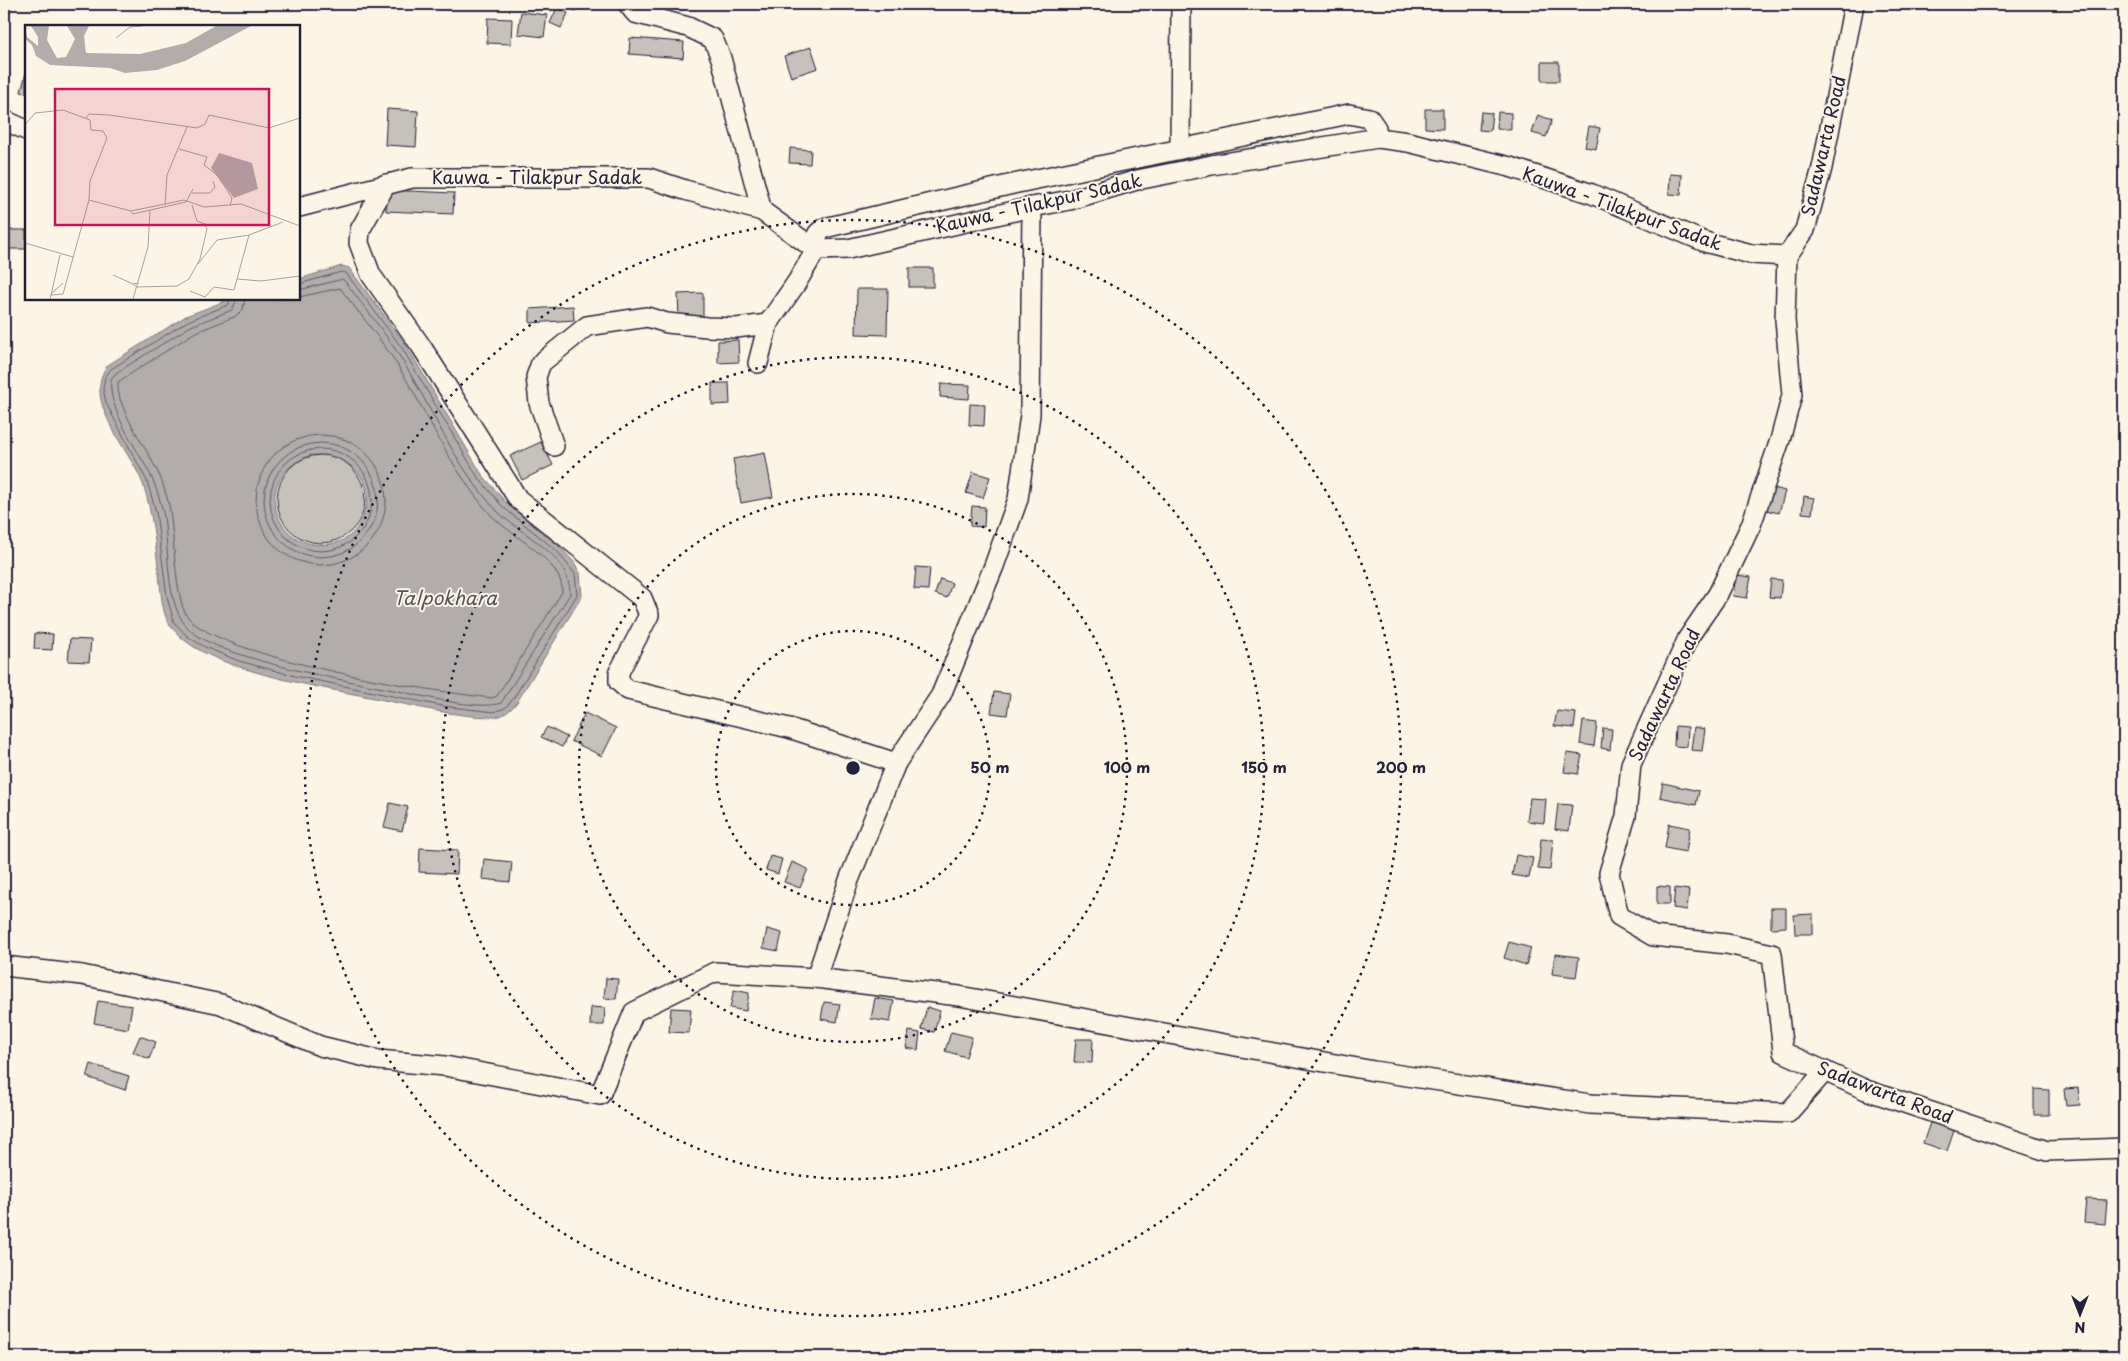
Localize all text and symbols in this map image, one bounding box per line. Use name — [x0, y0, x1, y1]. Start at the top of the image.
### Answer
inset map — [25, 25, 300, 300]
street label: Sadawarta Road — [1793, 73, 1852, 219]
street label: Kauwa - Tilakpur Sadak — [1519, 159, 1726, 256]
street label: Kauwa - Tilakpur Sadak — [432, 163, 642, 190]
street label: Kauwa - Tilakpur Sadak — [933, 166, 1144, 239]
water label: Talpokhara — [393, 583, 498, 611]
street label: Sadawarta Road — [1621, 624, 1706, 765]
text: 50 m — [971, 755, 1009, 778]
text: 100 m — [1104, 755, 1150, 778]
text: 150 m — [1241, 755, 1287, 778]
text: 200 m — [1376, 755, 1426, 778]
centre of rings — [844, 759, 862, 777]
street label: Sadawarta Road — [1814, 1053, 1957, 1130]
north arrow — [2056, 1288, 2106, 1338]
text: N — [2074, 1317, 2086, 1338]

